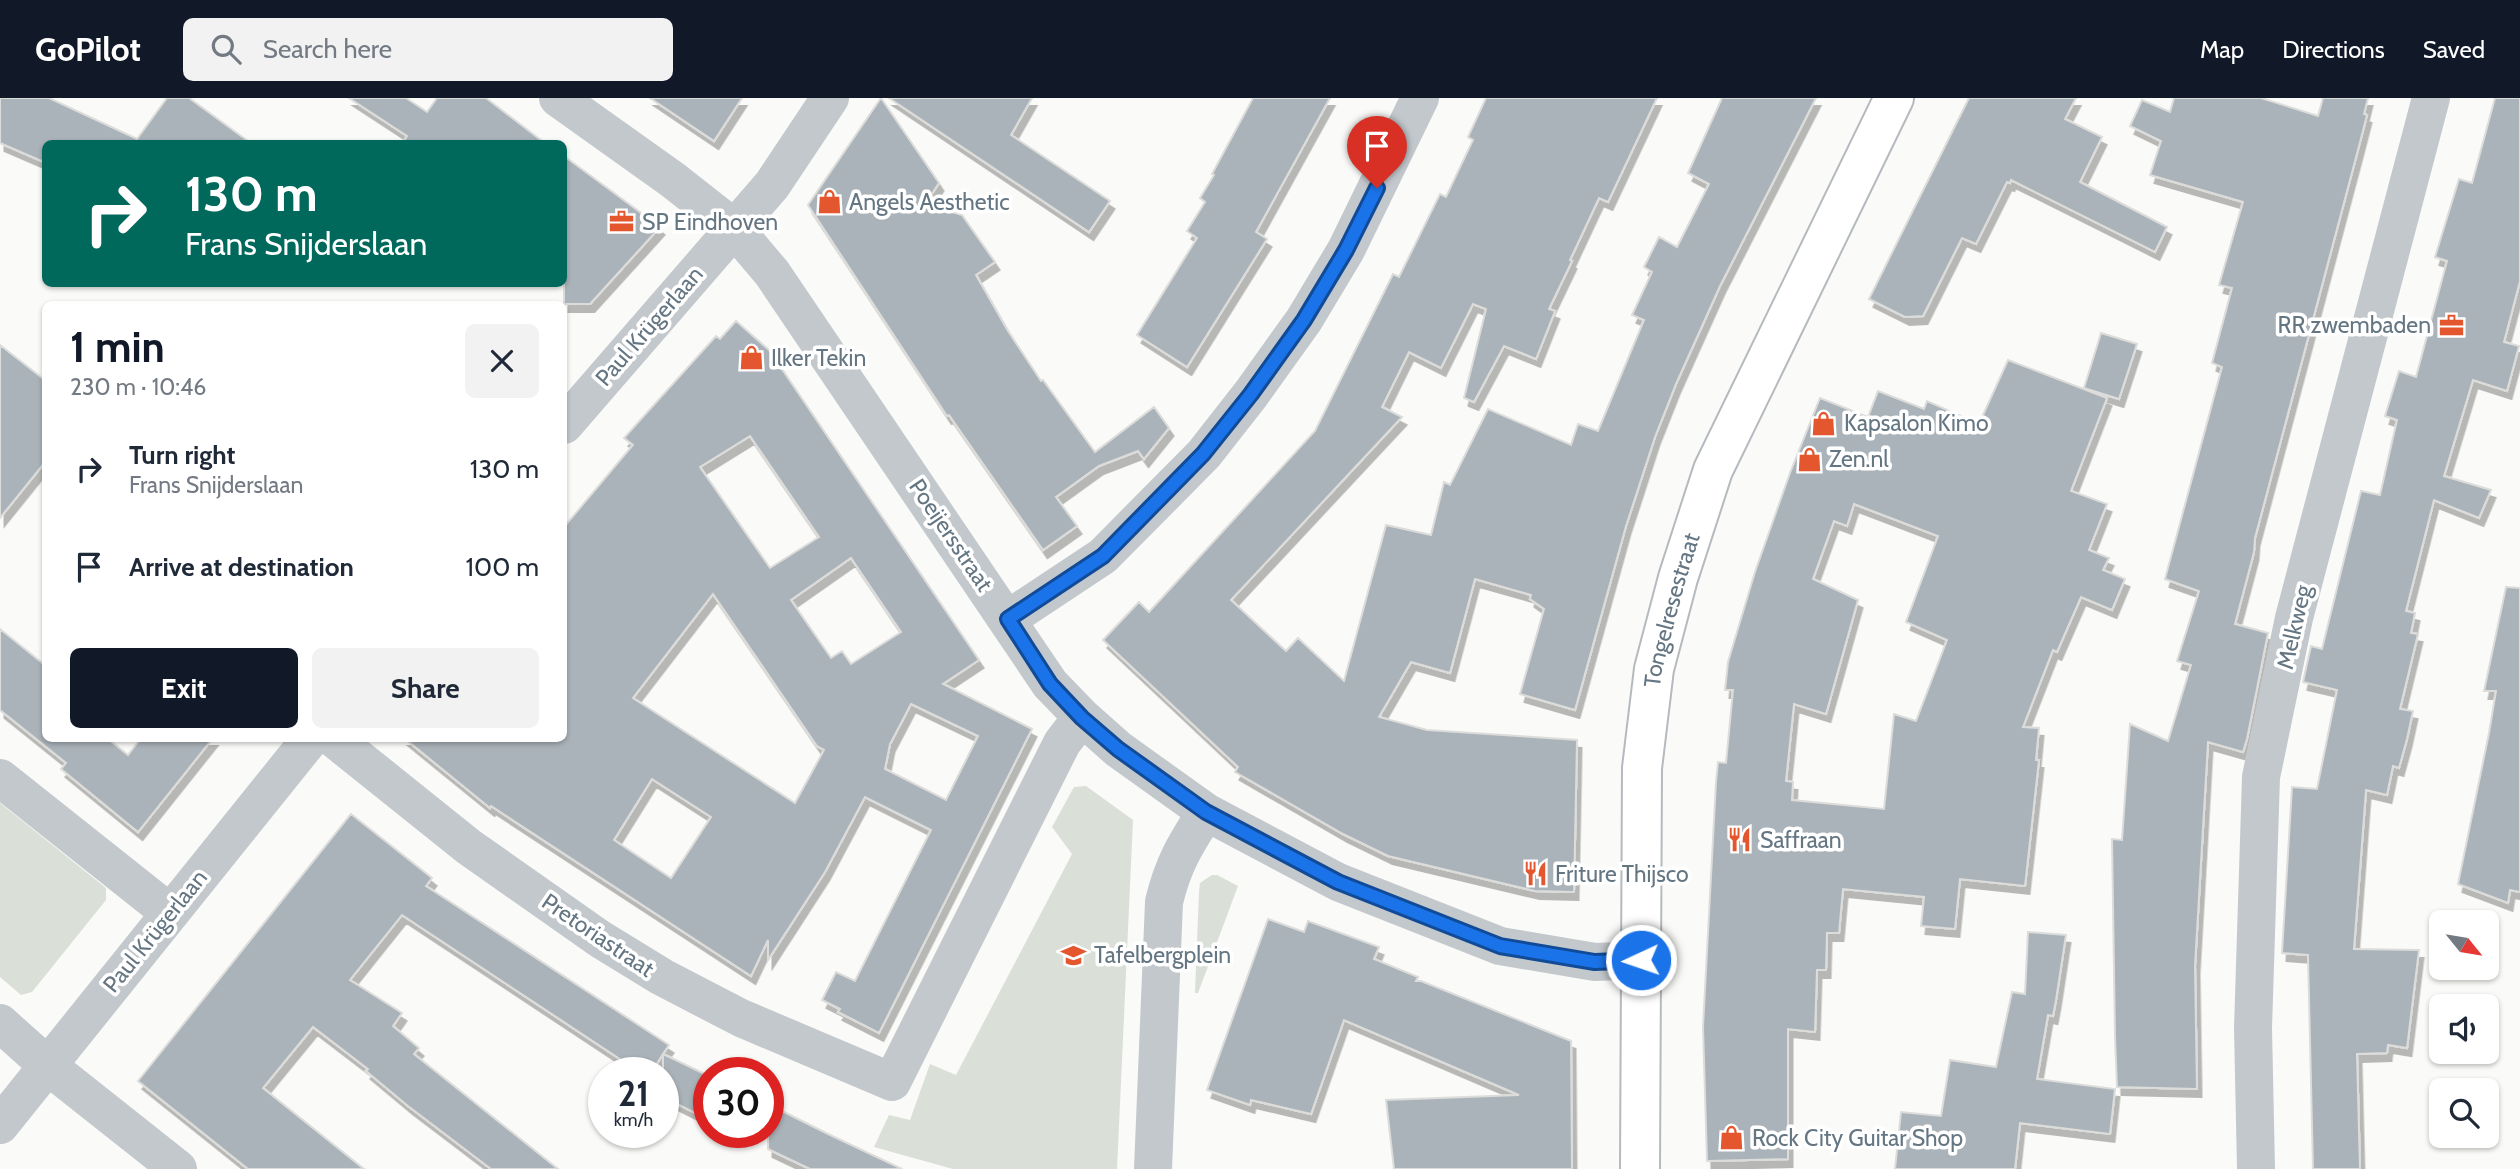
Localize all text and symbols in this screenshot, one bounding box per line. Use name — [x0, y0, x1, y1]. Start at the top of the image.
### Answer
search box — [183, 18, 673, 81]
text: GoPilot — [35, 29, 141, 69]
icon: search — [207, 30, 245, 68]
text: Search here — [263, 33, 392, 65]
text: Map — [2200, 35, 2244, 64]
text: Directions — [2282, 35, 2385, 64]
text: Saved — [2423, 35, 2485, 64]
pin — [1347, 116, 1407, 188]
icon: arrive — [1358, 127, 1396, 165]
text: 130 m — [185, 164, 318, 223]
icon: right — [70, 168, 161, 259]
shop icon: Angels Aesthetic — [815, 188, 843, 216]
place label: Angels Aesthetic — [849, 188, 1010, 216]
office icon: SP Eindhoven — [608, 208, 636, 236]
place label: SP Eindhoven — [642, 208, 778, 236]
text: Frans Snijderslaan — [185, 224, 428, 263]
street label: Paul Krügerlaan — [589, 260, 709, 392]
place label: RR zwembaden — [2278, 311, 2431, 339]
office icon: RR zwembaden — [2437, 311, 2465, 339]
text: 1 min — [70, 321, 165, 373]
button: close — [465, 324, 539, 398]
shop icon: Ilker Tekin — [737, 344, 765, 372]
place label: Ilker Tekin — [771, 344, 866, 372]
text: 230 m · 10:46 — [70, 373, 206, 401]
shop icon: Kapsalon Kimo — [1810, 409, 1838, 437]
place label: Kapsalon Kimo — [1844, 409, 1989, 437]
text: Turn right — [129, 439, 235, 471]
shop icon: Zen.nl — [1795, 445, 1823, 473]
place label: Zen.nl — [1829, 445, 1889, 473]
icon: right — [70, 450, 108, 488]
text: 130 m — [470, 453, 539, 485]
text: Frans Snijderslaan — [129, 471, 303, 499]
street label: Poeijersstraat — [903, 473, 999, 597]
street label: Tongelresestraat — [1638, 529, 1706, 689]
icon: arrive — [70, 548, 108, 586]
text: Arrive at destination — [129, 551, 354, 583]
text: 100 m — [466, 551, 539, 583]
street label: Melkweg — [2271, 582, 2317, 672]
button: Exit — [70, 648, 298, 728]
button: Share — [312, 648, 539, 728]
restaurant icon: Saffraan — [1726, 826, 1754, 854]
place label: Saffraan — [1760, 826, 1842, 854]
restaurant icon: Friture Thijsco — [1521, 860, 1549, 888]
place label: Friture Thijsco — [1555, 860, 1689, 888]
street label: Paul Krügerlaan — [97, 864, 213, 998]
street label: Pretoriastraat — [537, 887, 660, 983]
north arrow — [2429, 910, 2499, 980]
map controls — [2429, 910, 2499, 1148]
position arrow — [1604, 923, 1678, 997]
school or university icon: Tafelbergplein — [1060, 941, 1088, 969]
place label: Tafelbergplein — [1094, 941, 1231, 969]
button: sound — [2429, 994, 2499, 1064]
speed limit sign: 30 — [693, 1057, 784, 1148]
text: 21 — [618, 1072, 649, 1115]
button: search — [2429, 1078, 2499, 1148]
text: km/h — [614, 1109, 653, 1131]
shop icon: Rock City Guitar Shop — [1718, 1124, 1746, 1152]
place label: Rock City Guitar Shop — [1752, 1124, 1963, 1152]

